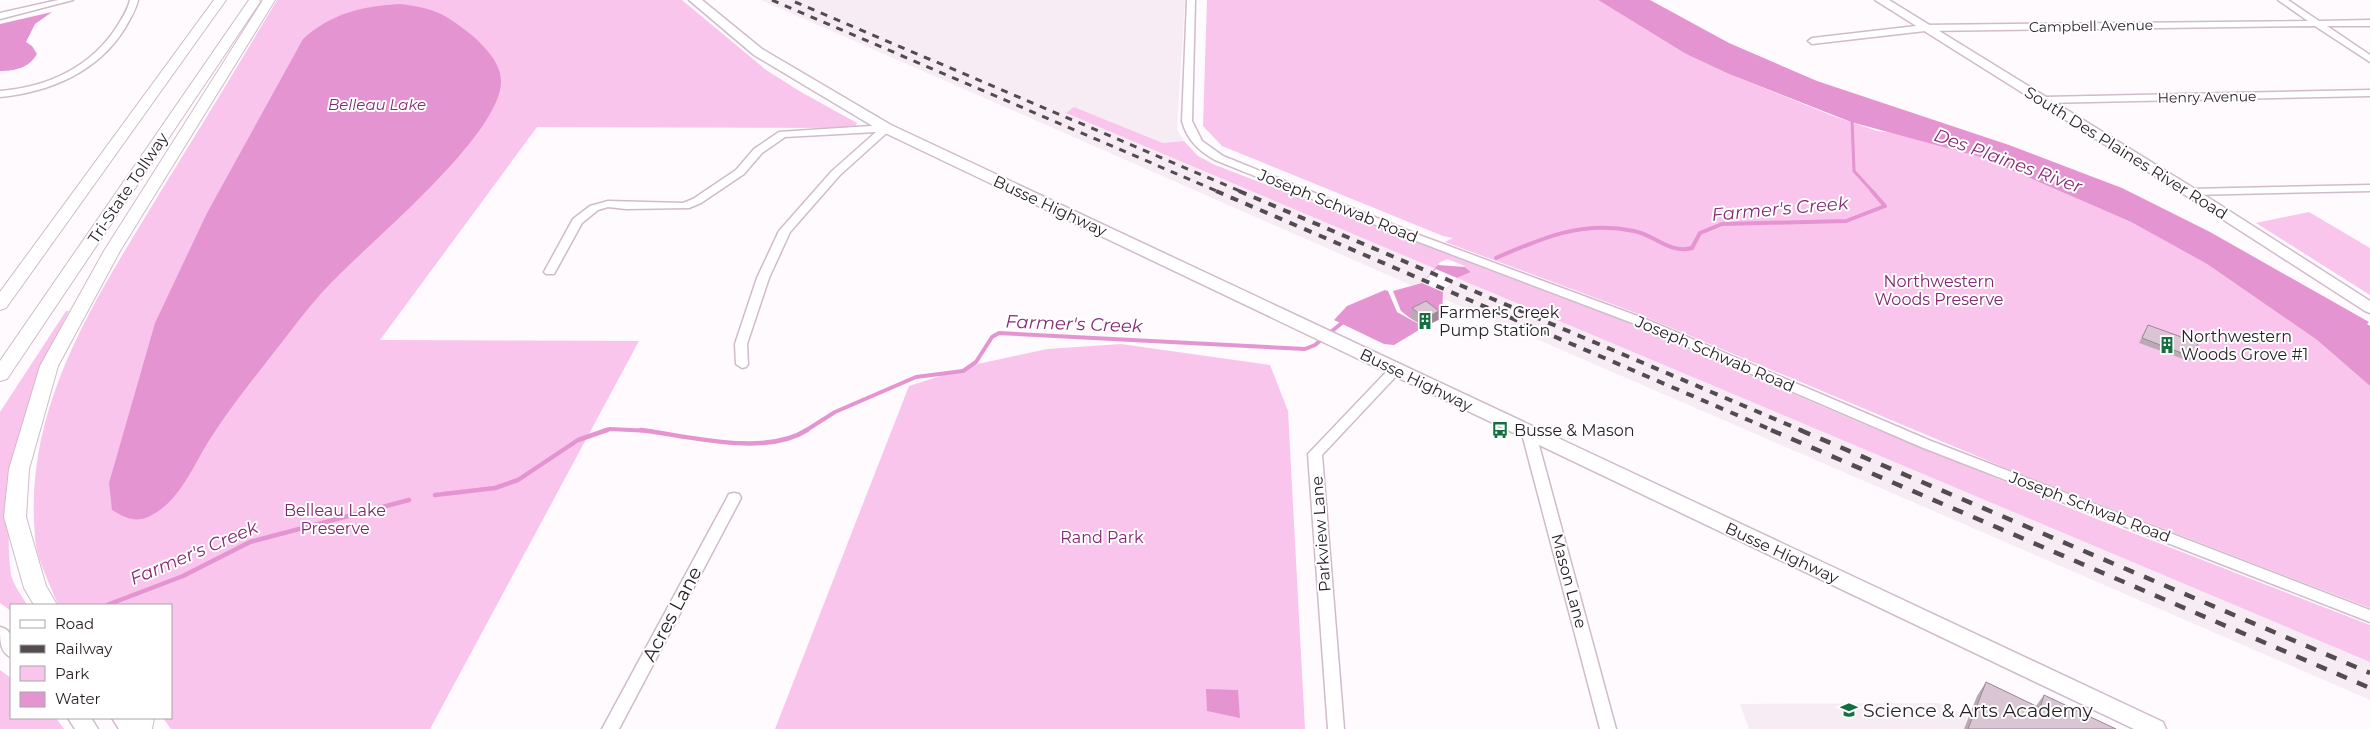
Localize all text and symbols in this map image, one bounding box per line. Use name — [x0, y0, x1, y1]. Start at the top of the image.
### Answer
street label: Campbell Avenue — [2029, 16, 2153, 36]
street label: South Des Plaines River Road — [2021, 83, 2231, 223]
street label: Henry Avenue — [2157, 87, 2257, 107]
water label: Belleau Lake — [328, 95, 426, 114]
water label: Des Plaines River — [1931, 124, 2086, 198]
street label: Tri-State Tollway — [84, 129, 172, 247]
street label: Joseph Schwab Road — [1254, 165, 1421, 247]
street label: Busse Highway — [990, 171, 1110, 241]
water label: Farmer's Creek — [1711, 192, 1851, 226]
park label: Northwestern Woods Preserve — [1874, 272, 2004, 309]
place label: Farmer's Creek Pump Station — [1439, 303, 1560, 340]
water label: Farmer's Creek — [1005, 311, 1144, 337]
building icon: Farmer's Creek Pump Station — [1415, 311, 1435, 331]
street label: Joseph Schwab Road — [1632, 311, 1797, 396]
place label: Northwestern Woods Grove #1 — [2181, 327, 2308, 364]
building icon: Northwestern Woods Grove #1 — [2157, 335, 2177, 355]
street label: Busse Highway — [1357, 345, 1476, 416]
bus stop icon: Busse & Mason — [1490, 420, 1510, 440]
place label: Busse & Mason — [1514, 421, 1635, 440]
street label: Joseph Schwab Road — [2006, 467, 2173, 546]
street label: Parkview Lane — [1307, 475, 1335, 593]
park label: Belleau Lake Preserve — [284, 501, 386, 538]
water label: Farmer's Creek — [127, 516, 263, 590]
street label: Busse Highway — [1722, 518, 1842, 588]
park label: Rand Park — [1060, 528, 1144, 547]
street label: Mason Lane — [1547, 532, 1591, 630]
street label: Acres Lane — [637, 563, 707, 665]
legend — [10, 604, 172, 719]
text: Road — [55, 614, 94, 633]
text: Railway — [55, 639, 113, 658]
text: Park — [55, 664, 89, 683]
text: Water — [55, 689, 101, 708]
place label: Science & Arts Academy — [1863, 699, 2093, 722]
school or university icon: Science & Arts Academy — [1839, 700, 1859, 720]

